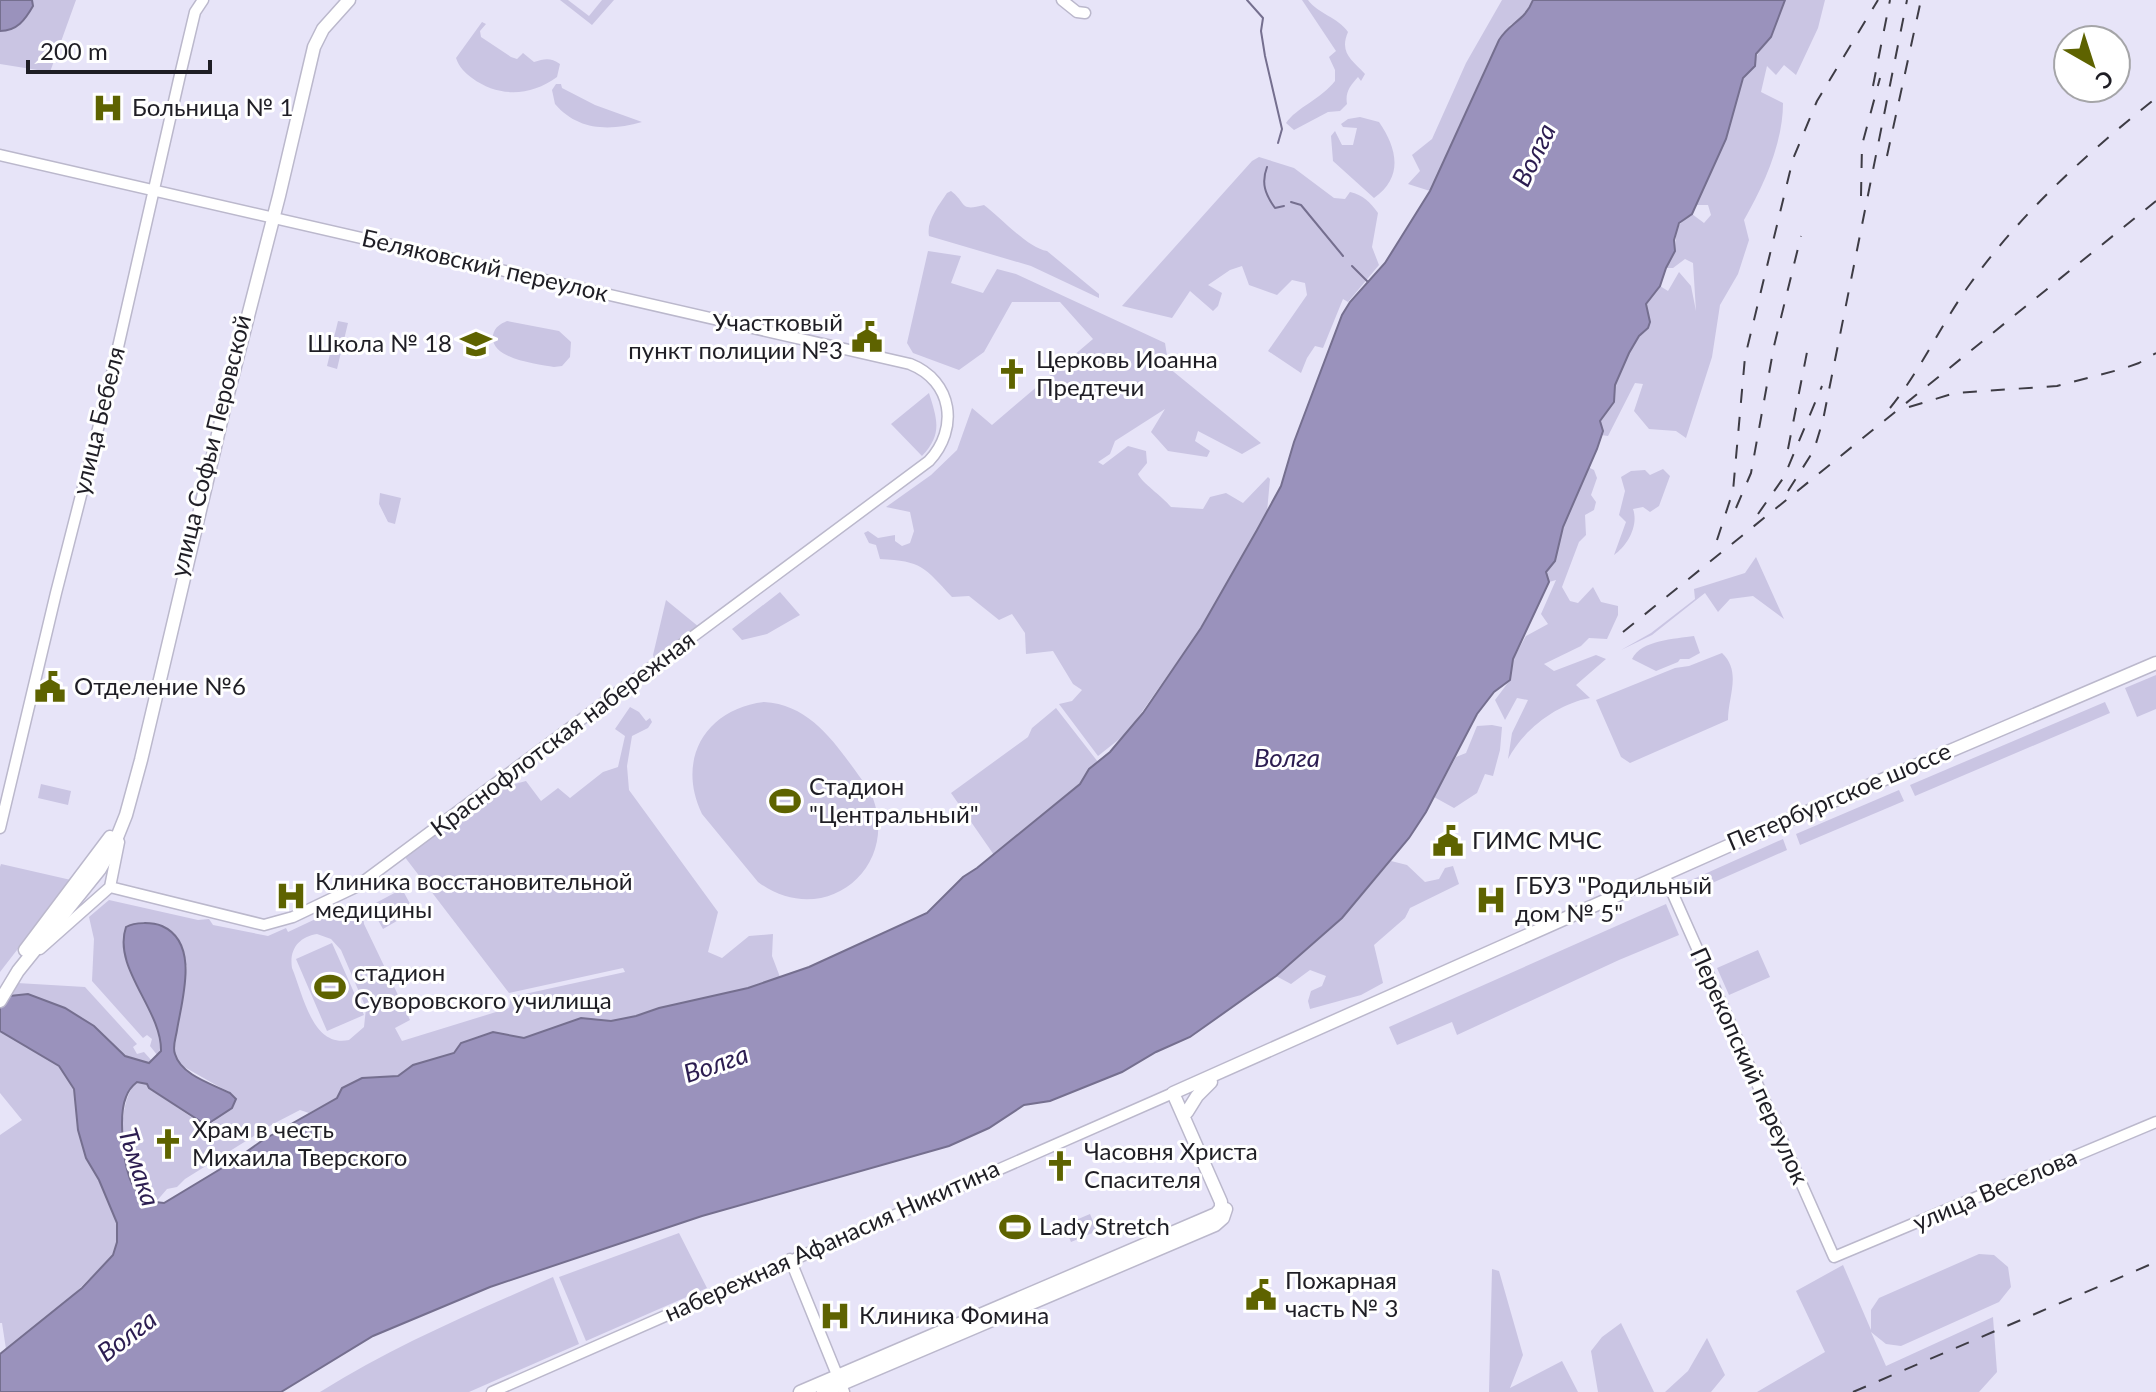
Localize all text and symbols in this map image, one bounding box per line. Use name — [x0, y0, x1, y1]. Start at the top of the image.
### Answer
scale bar — [28, 24, 210, 74]
north arrow — [2052, 24, 2132, 104]
text: 200 m — [40, 36, 108, 65]
text: С — [2090, 65, 2119, 95]
hospital icon: Больница № 1 — [91, 91, 125, 125]
place label: Больница № 1 — [132, 92, 293, 121]
water label: Волга — [1504, 118, 1562, 191]
street label: Беляковский переулок — [359, 222, 612, 307]
place label: Участковый пункт полиции №3 — [628, 307, 843, 364]
street label: улица Софьи Перовской — [163, 312, 256, 580]
public building icon: Участковый пункт полиции №3 — [850, 320, 884, 354]
school or university icon: Школа № 18 — [459, 327, 493, 361]
place label: Школа № 18 — [307, 328, 452, 357]
street label: улица Бебеля — [65, 343, 130, 498]
place label: Церковь Иоанна Предтечи — [1036, 344, 1218, 401]
church icon: Церковь Иоанна Предтечи — [995, 357, 1029, 391]
street label: Краснофлотская набережная — [424, 624, 700, 842]
public building icon: Отделение №6 — [33, 670, 67, 704]
place label: Отделение №6 — [74, 671, 246, 700]
street label: Петербургское шоссе — [1722, 735, 1955, 856]
water label: Волга — [1254, 741, 1320, 773]
place label: Стадион "Центральный" — [809, 771, 979, 828]
sports icon: Стадион "Центральный" — [768, 784, 802, 818]
public building icon: ГИМС МЧС — [1431, 824, 1465, 858]
place label: ГИМС МЧС — [1472, 825, 1602, 854]
place label: Клиника восстановительной медицины — [315, 866, 633, 923]
place label: ГБУЗ "Родильный дом № 5" — [1515, 870, 1712, 927]
hospital icon: Клиника восстановительной медицины — [274, 879, 308, 913]
hospital icon: ГБУЗ "Родильный дом № 5" — [1474, 883, 1508, 917]
street label: Перекопский переулок — [1685, 943, 1816, 1189]
place label: стадион Суворовского училища — [354, 957, 612, 1014]
sports icon: стадион Суворовского училища — [313, 970, 347, 1004]
water label: Волга — [679, 1037, 752, 1089]
place label: Храм в честь Михаила Тверского — [192, 1114, 407, 1171]
water label: Тьмака — [112, 1123, 168, 1210]
church icon: Храм в честь Михаила Тверского — [151, 1127, 185, 1161]
place label: Часовня Христа Спасителя — [1084, 1136, 1258, 1193]
street label: улица Веселова — [1908, 1141, 2081, 1236]
church icon: Часовня Христа Спасителя — [1043, 1149, 1077, 1183]
street label: набережная Афанасия Никитина — [659, 1152, 1003, 1327]
sports icon: Lady Stretch — [998, 1210, 1032, 1244]
place label: Lady Stretch — [1039, 1211, 1170, 1240]
place label: Пожарная часть № 3 — [1285, 1265, 1398, 1322]
public building icon: Пожарная часть № 3 — [1244, 1278, 1278, 1312]
hospital icon: Клиника Фомина — [818, 1299, 852, 1333]
place label: Клиника Фомина — [859, 1300, 1049, 1329]
water label: Волга — [90, 1302, 162, 1368]

